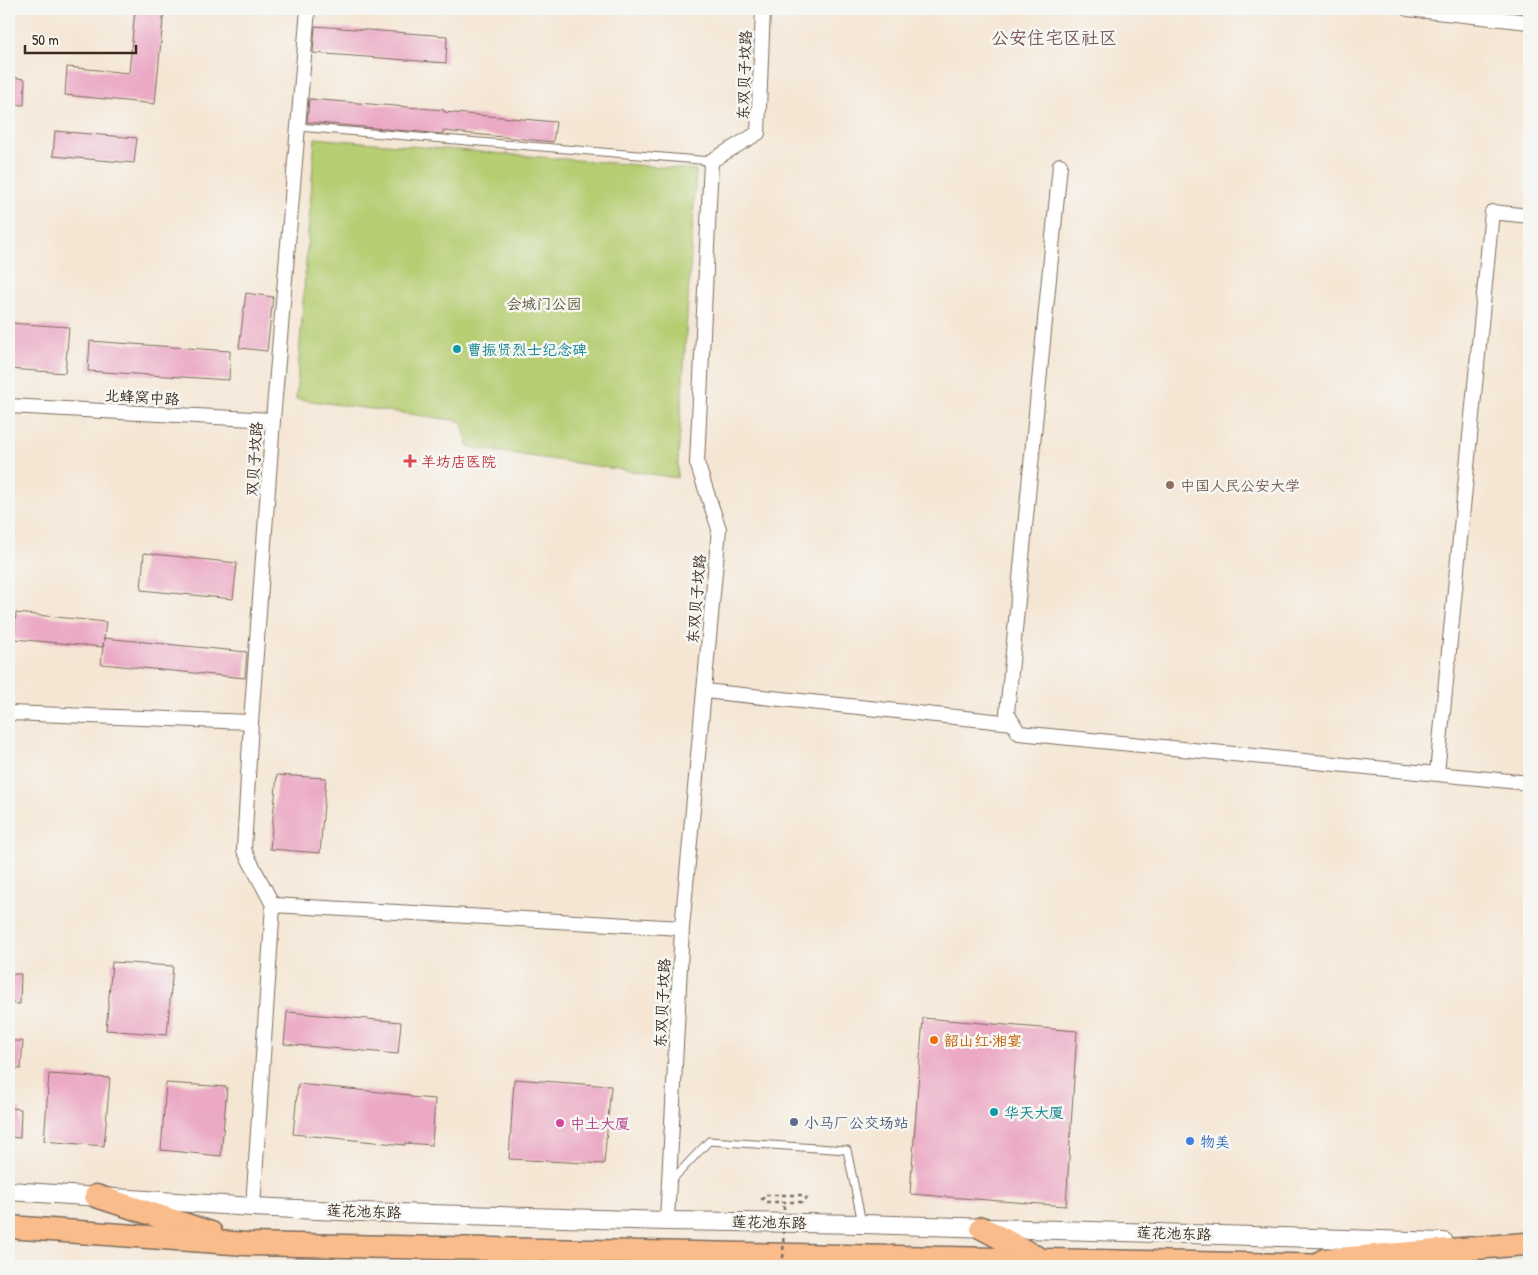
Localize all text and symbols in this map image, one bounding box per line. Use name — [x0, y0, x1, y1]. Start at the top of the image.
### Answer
scale bar — [25, 22, 136, 54]
district label: 公安住宅区社区 — [991, 25, 1117, 50]
text: 50 m — [32, 29, 59, 50]
street label: 东双贝子坟路 — [732, 30, 756, 120]
park label: 会城门公园 — [506, 293, 582, 314]
place label: 曹振贤烈士纪念碑 — [467, 339, 587, 360]
marker: 曹振贤烈士纪念碑 — [451, 343, 463, 355]
street label: 北蜂窝中路 — [104, 385, 180, 409]
street label: 双贝子坟路 — [241, 421, 267, 497]
place label: 羊坊店医院 — [421, 451, 496, 472]
marker: 羊坊店医院 — [403, 454, 417, 468]
place label: 中国人民公安大学 — [1180, 475, 1300, 496]
marker: 中国人民公安大学 — [1164, 479, 1176, 491]
street label: 东双贝子坟路 — [682, 553, 710, 645]
street label: 东双贝子坟路 — [649, 958, 675, 1048]
place label: 韶山红·湘宴 — [944, 1030, 1022, 1051]
marker: 韶山红·湘宴 — [928, 1034, 940, 1046]
place label: 华天大厦 — [1004, 1102, 1064, 1123]
marker: 华天大厦 — [988, 1106, 1000, 1118]
place label: 小马厂公交场站 — [804, 1112, 909, 1133]
place label: 中土大厦 — [570, 1113, 630, 1134]
marker: 小马厂公交场站 — [788, 1116, 800, 1128]
marker: 中土大厦 — [554, 1117, 566, 1129]
place label: 物美 — [1200, 1131, 1230, 1152]
marker: 物美 — [1184, 1135, 1196, 1147]
street label: 莲花池东路 — [326, 1199, 402, 1223]
street label: 莲花池东路 — [731, 1211, 807, 1233]
street label: 莲花池东路 — [1136, 1221, 1212, 1245]

